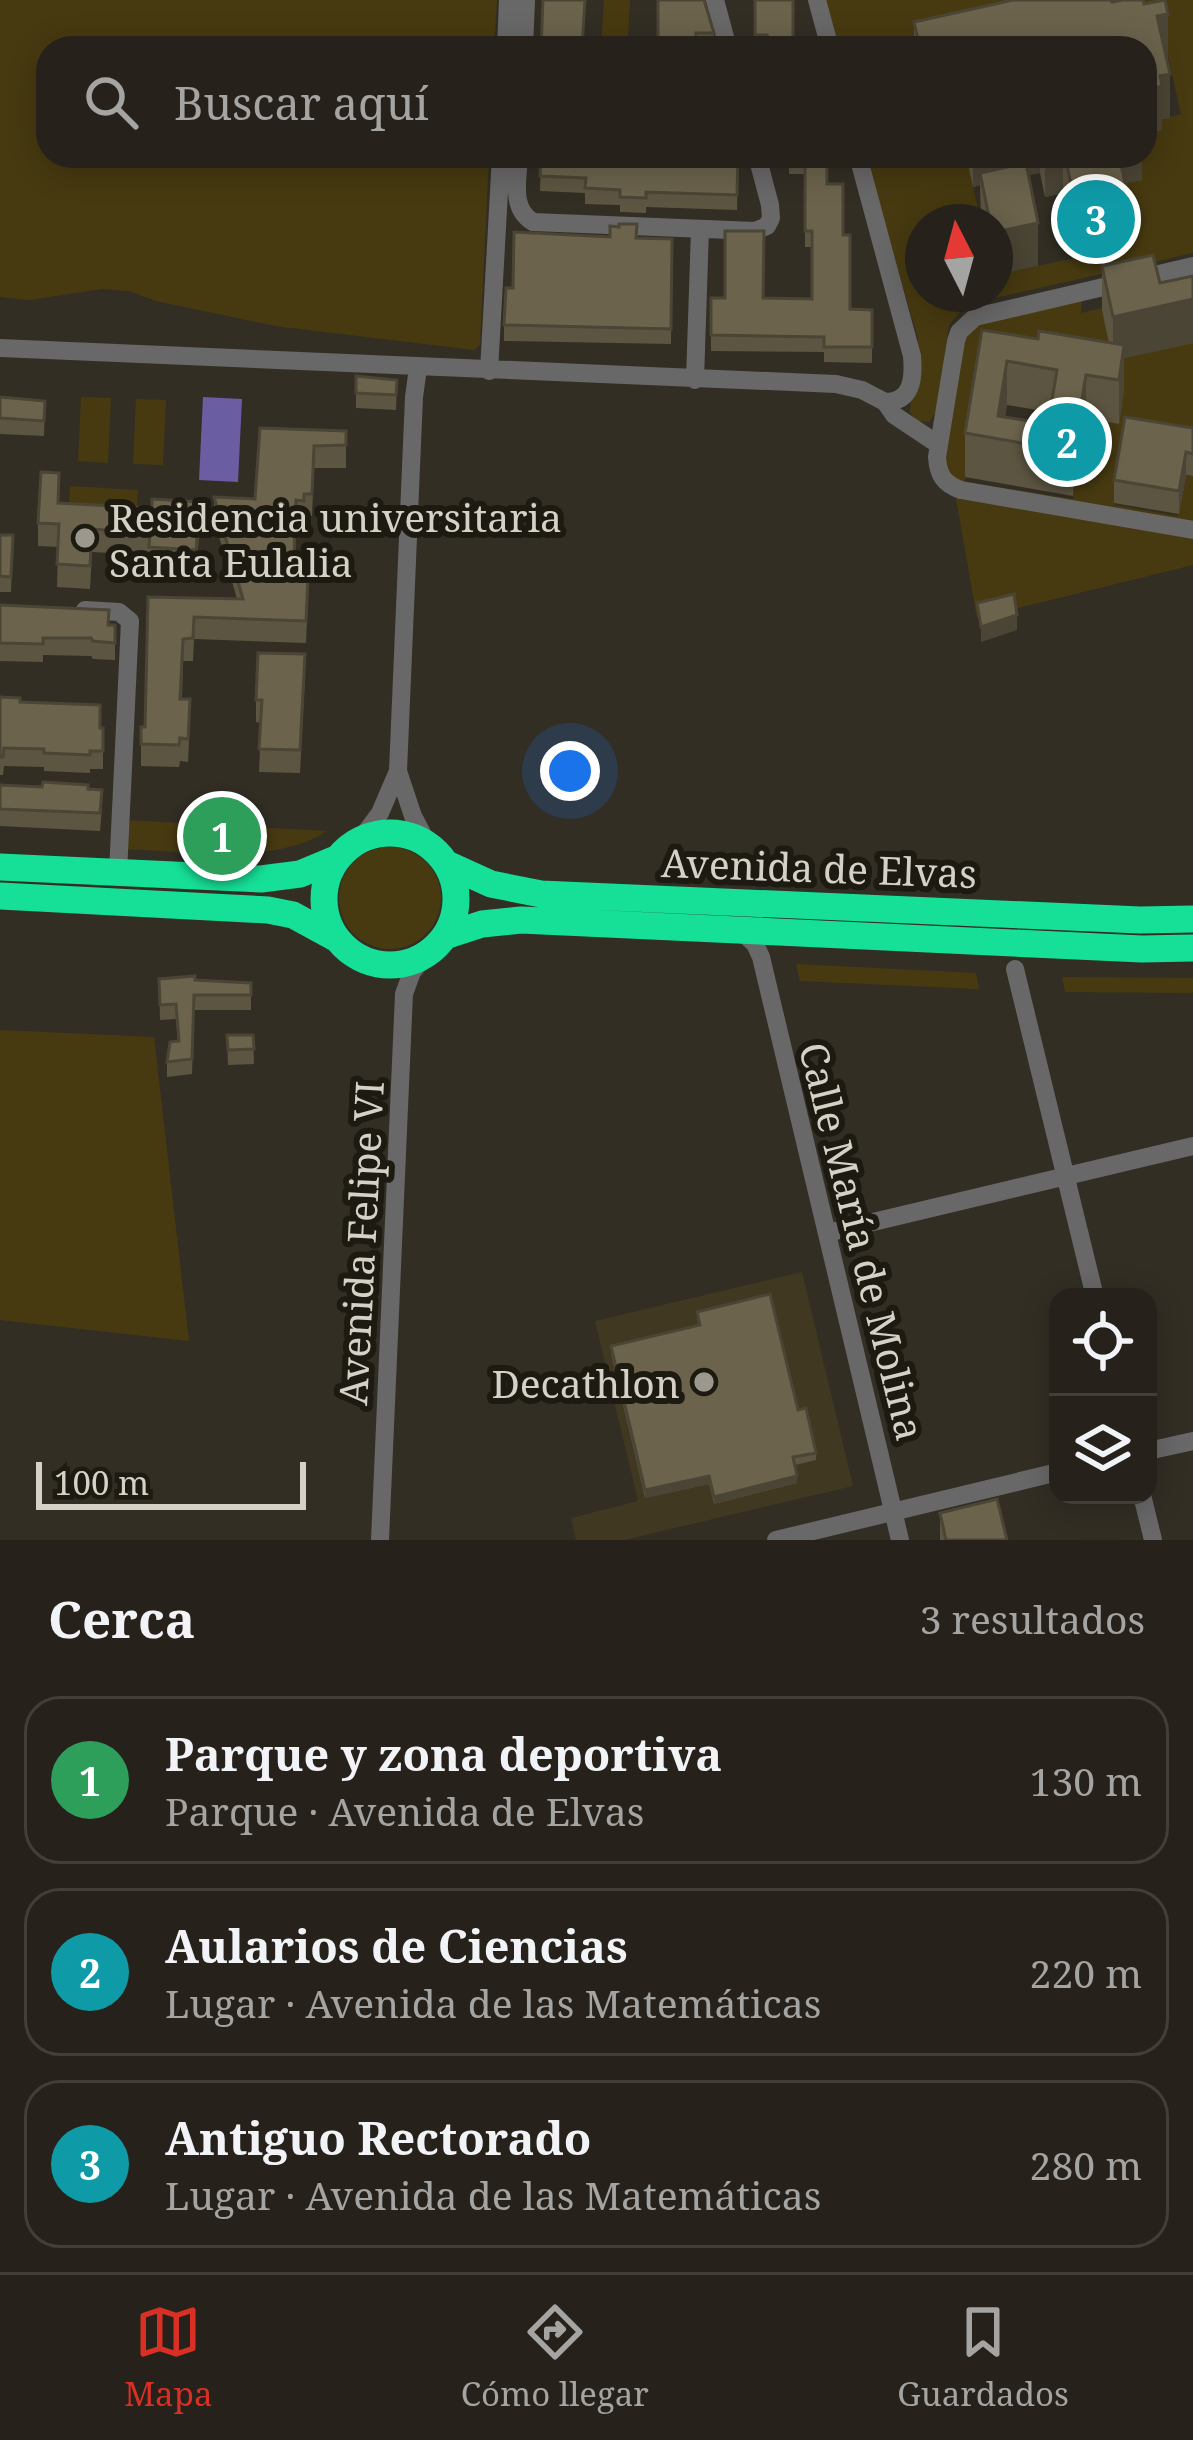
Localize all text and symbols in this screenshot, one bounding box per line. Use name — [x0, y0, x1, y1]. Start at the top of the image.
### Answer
search box — [36, 36, 1157, 168]
icon: search — [78, 69, 144, 135]
text: Buscar aquí — [174, 72, 429, 133]
pin: 3 — [1057, 174, 1135, 264]
north arrow — [905, 204, 1013, 312]
pin: 2 — [1028, 397, 1106, 487]
place label: Residencia universitaria Santa Eulalia — [109, 490, 562, 588]
marker: Residencia universitaria Santa Eulalia — [72, 525, 98, 551]
your location — [540, 741, 600, 801]
pin: 1 — [183, 791, 261, 881]
street label: Avenida de Elvas — [660, 835, 978, 899]
street label: Calle María de Molina — [788, 1037, 938, 1445]
street label: Avenida Felipe VI — [325, 1079, 395, 1407]
map controls — [1049, 1288, 1157, 1504]
button: locate — [1049, 1288, 1157, 1396]
place label: Decathlon — [491, 1356, 680, 1409]
marker: Decathlon — [691, 1369, 717, 1395]
button: layers — [1049, 1396, 1157, 1504]
scale bar — [36, 1456, 306, 1509]
text: 100 m — [54, 1460, 149, 1505]
text: Cerca — [48, 1583, 195, 1653]
text: 3 resultados — [920, 1592, 1145, 1645]
text: Parque y zona deportiva — [165, 1723, 722, 1784]
text: 1 — [79, 1754, 101, 1807]
text: 130 m — [1030, 1754, 1142, 1807]
text: Parque · Avenida de Elvas — [165, 1784, 644, 1837]
text: Aularios de Ciencias — [165, 1915, 628, 1976]
text: 2 — [79, 1946, 101, 1999]
text: 220 m — [1030, 1946, 1142, 1999]
text: Lugar · Avenida de las Matemáticas — [165, 1976, 821, 2029]
text: Antiguo Rectorado — [165, 2107, 591, 2168]
text: 3 — [79, 2138, 101, 2191]
text: 280 m — [1030, 2138, 1142, 2191]
text: Lugar · Avenida de las Matemáticas — [165, 2168, 821, 2221]
tab: Mapa — [124, 2299, 213, 2416]
tab: Cómo llegar — [461, 2299, 649, 2416]
tab: Guardados — [897, 2299, 1069, 2416]

